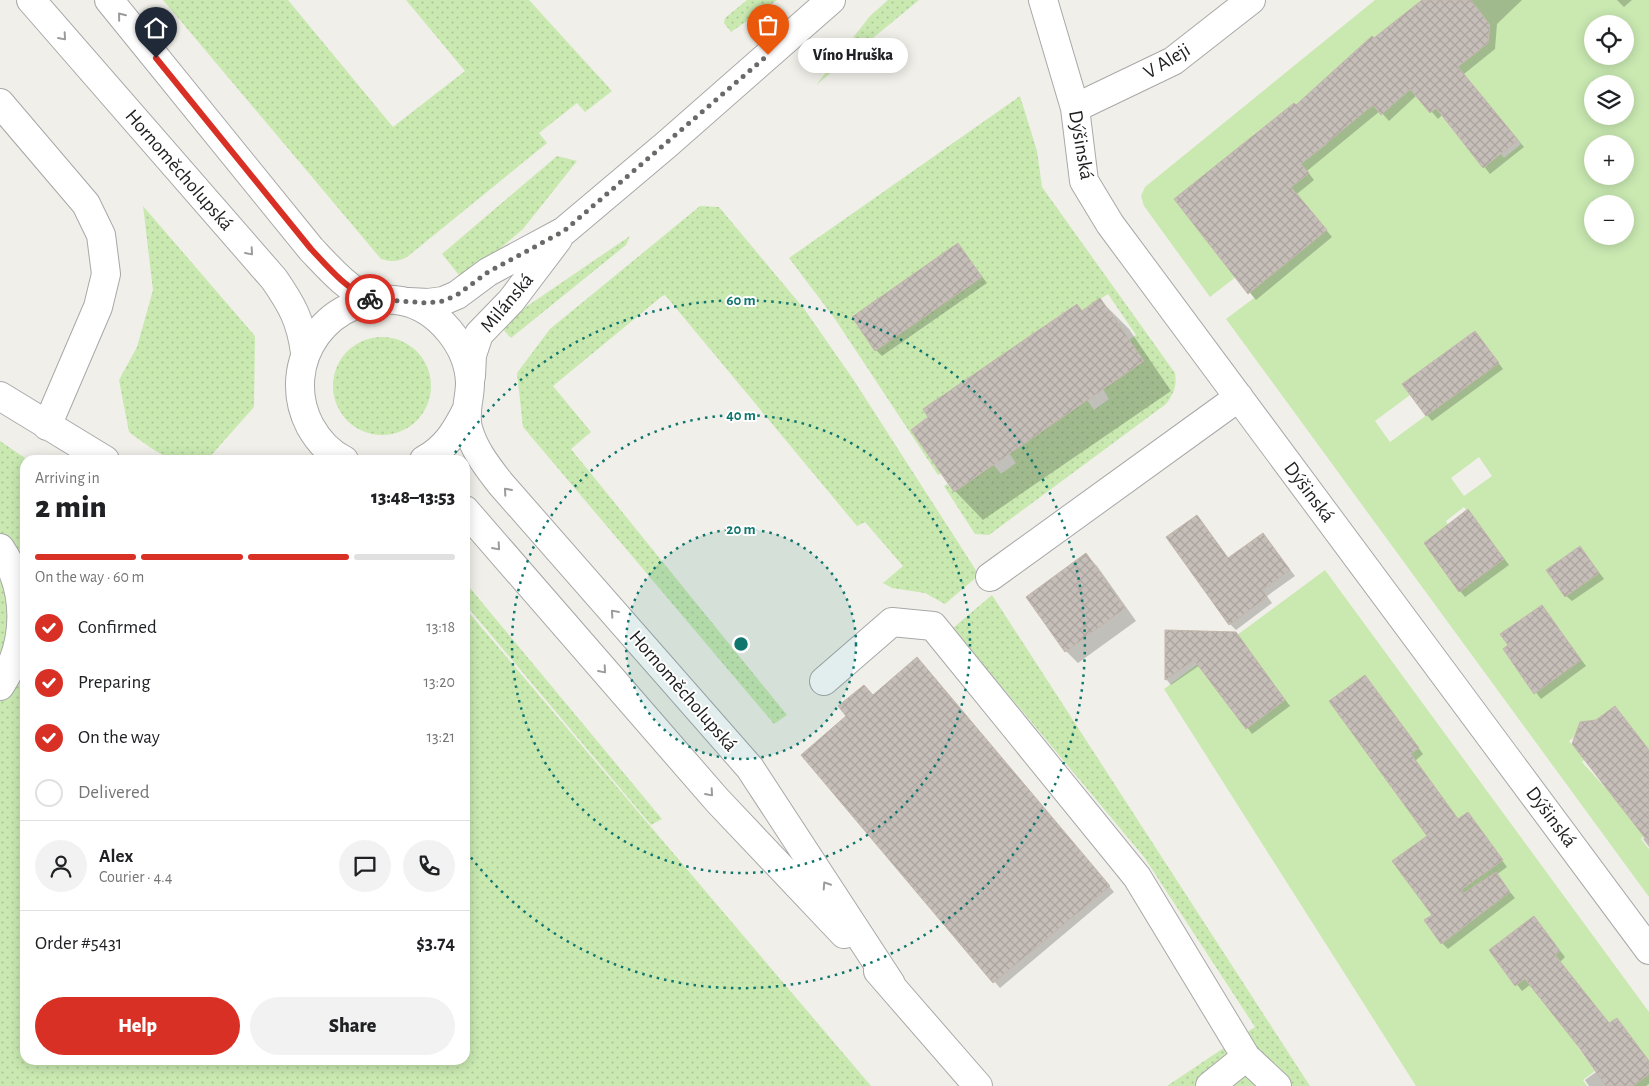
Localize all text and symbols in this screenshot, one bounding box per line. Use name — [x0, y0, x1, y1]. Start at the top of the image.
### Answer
pin — [747, 4, 789, 55]
pin — [135, 7, 177, 58]
icon: bag — [754, 11, 782, 39]
one-way arrow — [119, 13, 127, 22]
icon: home — [142, 14, 170, 42]
map controls — [1584, 15, 1634, 245]
button: locate — [1584, 15, 1634, 65]
one-way arrow — [57, 31, 66, 40]
callout: Víno Hruška — [798, 38, 908, 72]
street label: V Aleji — [1140, 39, 1194, 83]
text: Víno Hruška — [813, 47, 893, 63]
button: layers — [1584, 75, 1634, 125]
street label: Hornoměcholupská — [121, 106, 237, 234]
street label: Dýšinská — [1065, 109, 1097, 181]
button: + — [1584, 135, 1634, 185]
button: − — [1584, 195, 1634, 245]
one-way arrow — [244, 246, 253, 255]
street label: Milánská — [477, 270, 537, 336]
courier — [345, 274, 395, 324]
icon: bike — [356, 285, 384, 313]
text: 60 m — [726, 293, 756, 308]
text: 40 m — [726, 408, 756, 423]
street label: Dýšinská — [1280, 458, 1338, 526]
text: Arriving in — [35, 470, 100, 486]
text: 13:48–13:53 — [371, 488, 455, 507]
one-way arrow — [504, 488, 513, 497]
text: 2 min — [35, 491, 107, 523]
text: 20 m — [726, 522, 756, 537]
one-way arrow — [491, 542, 500, 551]
text: On the way · 60 m — [35, 569, 144, 585]
one-way arrow — [611, 610, 620, 619]
icon: check — [35, 614, 63, 642]
text: Confirmed — [78, 618, 157, 637]
text: 13:18 — [426, 619, 455, 635]
street label: Hornoměcholupská — [625, 627, 741, 755]
centre of rings — [732, 635, 750, 653]
one-way arrow — [598, 664, 606, 673]
icon: check — [35, 669, 63, 697]
text: Preparing — [78, 673, 151, 692]
text: 13:20 — [424, 674, 455, 690]
icon: check — [35, 724, 63, 752]
text: On the way — [78, 728, 160, 747]
text: 13:21 — [426, 729, 455, 745]
text: Delivered — [78, 783, 150, 802]
street label: Dýšinská — [1522, 783, 1580, 851]
one-way arrow — [704, 787, 713, 796]
button: person — [35, 840, 87, 892]
button: chat — [339, 840, 391, 892]
button: phone — [403, 840, 455, 892]
text: Alex — [99, 847, 133, 866]
text: Courier · 4.4 — [99, 869, 172, 885]
one-way arrow — [823, 881, 832, 891]
text: Order #5431 — [35, 934, 122, 953]
text: $3.74 — [416, 934, 455, 953]
button: Help — [35, 997, 240, 1055]
button: Share — [250, 997, 455, 1055]

